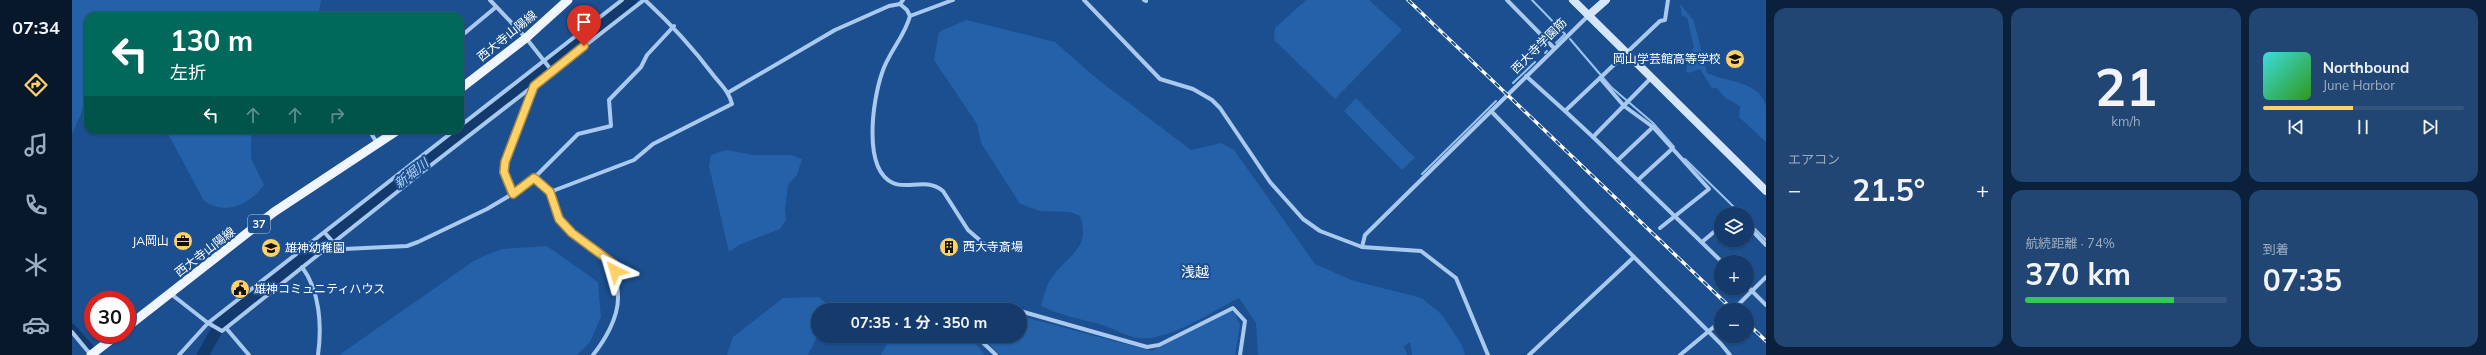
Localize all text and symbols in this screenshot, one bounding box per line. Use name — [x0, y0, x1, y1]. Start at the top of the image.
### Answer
pin — [567, 5, 601, 46]
street label: 西大寺山陽線 — [474, 7, 539, 64]
icon: arrive — [573, 11, 595, 33]
street label: 西大寺学園筋 — [1508, 15, 1569, 76]
text: 07:34 — [12, 16, 60, 39]
text: 130 m — [170, 23, 253, 58]
icon: left — [104, 28, 156, 80]
school or university icon: 岡山学芸館高等学校 — [1724, 48, 1746, 70]
place label: 岡山学芸館高等学校 — [1613, 51, 1721, 66]
text: 21 — [2095, 54, 2157, 119]
text: Northbound — [2323, 58, 2409, 77]
text: 左折 — [170, 61, 206, 84]
icon: directions — [22, 71, 50, 99]
text: June Harbor — [2323, 77, 2395, 93]
icon: left — [200, 104, 222, 126]
icon: ahead — [242, 104, 264, 126]
icon: ahead — [284, 104, 306, 126]
icon: right — [326, 104, 348, 126]
text: km/h — [2111, 113, 2141, 129]
icon: previous — [2285, 116, 2307, 138]
icon: pause — [2352, 116, 2374, 138]
icon: next — [2419, 116, 2441, 138]
icon: music — [22, 131, 50, 159]
text: エアコン — [1788, 151, 1840, 167]
water label: 新堀川 — [391, 153, 433, 191]
text: 21.5° — [1852, 171, 1925, 209]
text: − — [1788, 176, 1801, 204]
text: + — [1976, 176, 1989, 204]
icon: phone — [22, 191, 50, 219]
map controls — [1714, 207, 1754, 343]
button: layers — [1714, 207, 1754, 247]
road number: 37 — [248, 215, 270, 233]
street label: 西大寺山陽線 — [172, 224, 238, 280]
office icon: JA岡山 — [172, 230, 194, 252]
place label: JA岡山 — [132, 233, 169, 248]
text: 航続距離 · 74% — [2025, 235, 2115, 251]
building icon: 西大寺斎場 — [938, 236, 960, 258]
school or university icon: 雄神幼稚園 — [260, 237, 282, 259]
place label: 西大寺斎場 — [963, 239, 1023, 254]
place label: 雄神幼稚園 — [285, 240, 345, 255]
text: 到着 — [2263, 241, 2289, 257]
position arrow — [594, 250, 636, 292]
icon: climate — [22, 251, 50, 279]
button: + — [1714, 255, 1754, 295]
text: 370 km — [2025, 255, 2131, 293]
text: 07:35 — [2263, 261, 2342, 299]
district label: 浅越 — [1181, 263, 1209, 281]
public building icon: 雄神コミュニティハウス — [229, 278, 251, 300]
place label: 雄神コミュニティハウス — [254, 281, 385, 296]
speed limit sign: 30 — [84, 291, 136, 343]
button: − — [1714, 303, 1754, 343]
icon: car — [22, 311, 50, 339]
text: 07:35 · 1 分 · 350 m — [851, 313, 987, 332]

